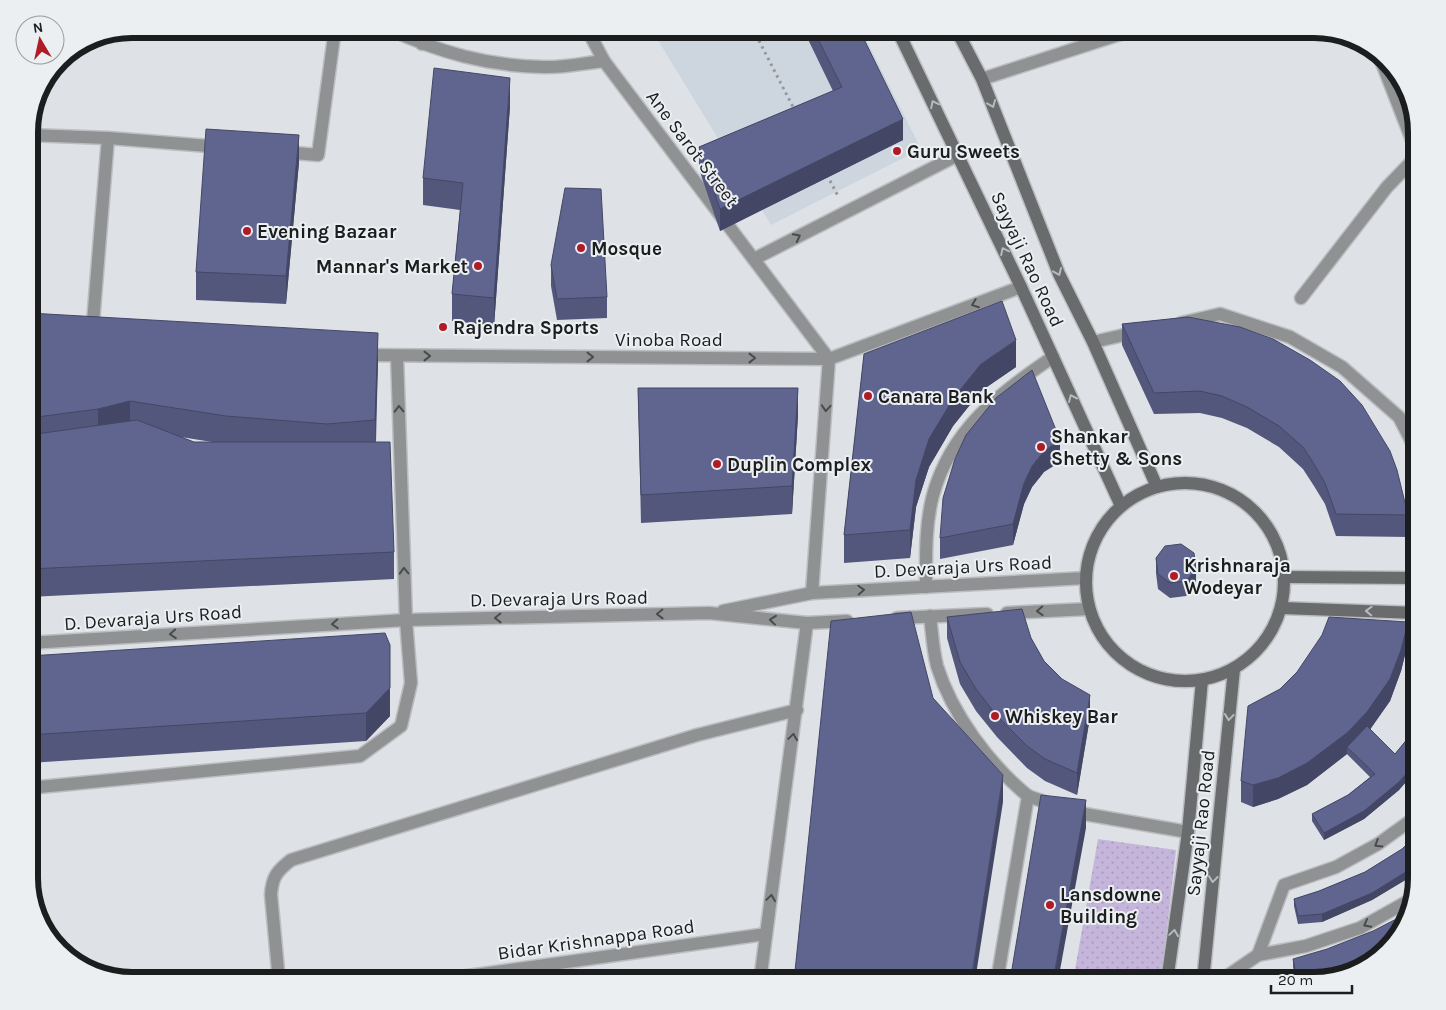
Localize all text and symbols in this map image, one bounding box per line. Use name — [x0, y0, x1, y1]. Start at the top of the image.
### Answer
north arrow — [15, 15, 65, 65]
text: N — [32, 18, 44, 37]
street label: Ane Sarot Street — [641, 86, 743, 211]
one-way arrow — [986, 99, 996, 108]
one-way arrow — [929, 100, 940, 109]
place label: Guru Sweets — [907, 141, 1020, 163]
marker: Guru Sweets — [891, 145, 903, 157]
street label: Sayyaji Rao Road — [986, 188, 1068, 331]
place label: Evening Bazaar — [257, 221, 397, 243]
marker: Evening Bazaar — [241, 225, 253, 237]
one-way arrow — [792, 233, 801, 243]
place label: Mosque — [591, 238, 662, 260]
marker: Mosque — [575, 242, 587, 254]
one-way arrow — [1000, 247, 1010, 256]
place label: Mannar's Market — [316, 256, 468, 278]
marker: Mannar's Market — [472, 260, 484, 272]
one-way arrow — [1052, 267, 1063, 276]
one-way arrow — [972, 298, 980, 308]
place label: Rajendra Sports — [453, 317, 599, 339]
marker: Rajendra Sports — [437, 321, 449, 333]
street label: Vinoba Road — [615, 329, 723, 351]
one-way arrow — [424, 351, 431, 361]
one-way arrow — [586, 352, 594, 362]
one-way arrow — [748, 353, 756, 364]
place label: Canara Bank — [878, 386, 994, 408]
marker: Canara Bank — [862, 390, 874, 402]
one-way arrow — [1067, 394, 1078, 403]
one-way arrow — [820, 404, 831, 412]
one-way arrow — [394, 405, 404, 412]
place label: Shankar Shetty & Sons — [1051, 426, 1182, 470]
marker: Shankar Shetty & Sons — [1035, 441, 1047, 453]
place label: Duplin Complex — [727, 454, 871, 476]
marker: Duplin Complex — [711, 458, 723, 470]
street label: D. Devaraja Urs Road — [873, 551, 1053, 583]
place label: Krishnaraja Wodeyar — [1184, 555, 1291, 599]
one-way arrow — [399, 567, 410, 575]
marker: Krishnaraja Wodeyar — [1168, 570, 1180, 582]
one-way arrow — [858, 585, 865, 595]
street label: D. Devaraja Urs Road — [470, 586, 648, 612]
street label: D. Devaraja Urs Road — [63, 601, 243, 635]
one-way arrow — [1036, 606, 1044, 616]
one-way arrow — [1364, 606, 1372, 616]
one-way arrow — [656, 609, 664, 620]
one-way arrow — [493, 613, 501, 623]
one-way arrow — [769, 614, 777, 625]
one-way arrow — [331, 619, 339, 630]
one-way arrow — [169, 629, 177, 640]
place label: Whiskey Bar — [1005, 706, 1118, 728]
marker: Whiskey Bar — [989, 710, 1001, 722]
one-way arrow — [1224, 714, 1235, 722]
one-way arrow — [787, 733, 798, 741]
street label: Sayyaji Rao Road — [1182, 749, 1220, 897]
one-way arrow — [1374, 838, 1383, 847]
one-way arrow — [1208, 875, 1219, 883]
place label: Lansdowne Building — [1060, 884, 1161, 928]
one-way arrow — [765, 894, 776, 902]
marker: Lansdowne Building — [1044, 899, 1056, 911]
street label: Bidar Krishnappa Road — [496, 915, 696, 965]
one-way arrow — [1364, 918, 1373, 928]
one-way arrow — [1168, 929, 1179, 937]
scale bar — [1271, 962, 1352, 994]
text: 20 m — [1278, 971, 1313, 989]

